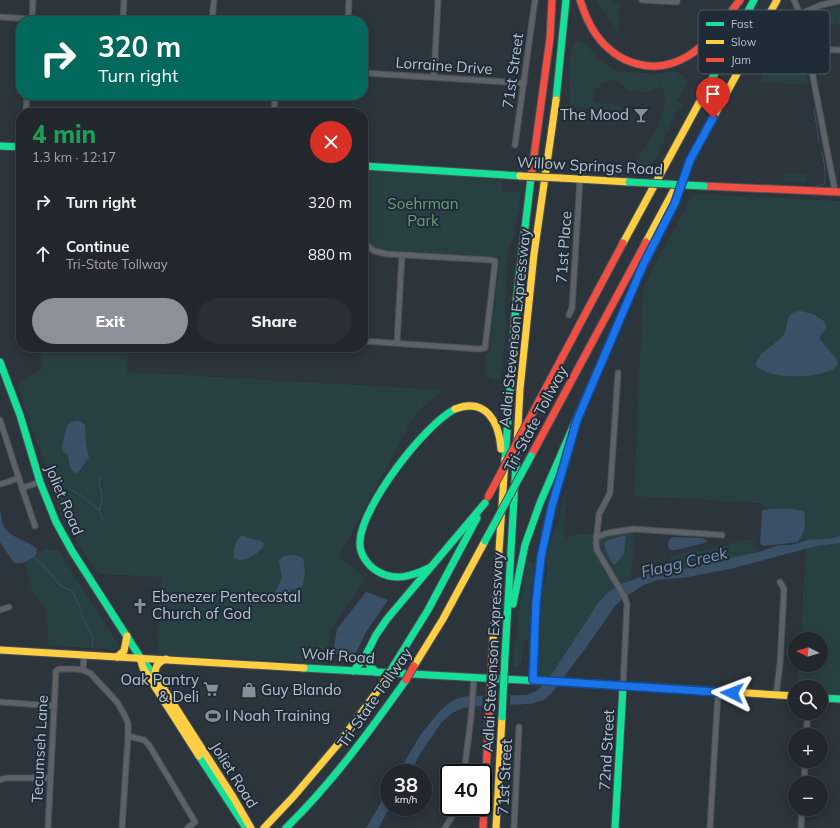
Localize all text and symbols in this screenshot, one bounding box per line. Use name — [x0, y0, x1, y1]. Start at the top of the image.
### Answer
legend — [698, 10, 830, 74]
text: Fast — [731, 17, 753, 31]
text: 320 m — [98, 29, 181, 64]
icon: right — [32, 32, 84, 84]
street label: 71st Street — [498, 32, 527, 110]
text: Slow — [731, 35, 757, 49]
street label: Lorraine Drive — [395, 53, 493, 78]
text: Jam — [731, 53, 751, 67]
text: Turn right — [98, 64, 178, 87]
pin — [696, 77, 730, 118]
icon: arrive — [702, 83, 724, 105]
place label: The Mood — [560, 105, 629, 124]
bar icon: The Mood — [632, 106, 650, 124]
text: 4 min — [32, 119, 96, 149]
button: close — [310, 121, 352, 163]
text: 1.3 km · 12:17 — [32, 149, 116, 165]
street label: Willow Springs Road — [517, 152, 663, 179]
icon: right — [32, 191, 54, 213]
text: Turn right — [66, 193, 136, 212]
text: 320 m — [308, 193, 352, 212]
park label: Soehrman Park — [387, 194, 459, 230]
street label: 71st Place — [552, 210, 576, 284]
street label: Adlai Stevenson Expressway — [495, 227, 534, 428]
text: Continue — [66, 237, 129, 256]
icon: ahead — [32, 243, 54, 265]
text: 880 m — [308, 245, 352, 264]
text: Tri-State Tollway — [66, 256, 168, 272]
button: Exit — [32, 298, 188, 344]
button: Share — [196, 298, 352, 344]
street label: Tri-State Tollway — [500, 363, 571, 475]
street label: Joliet Road — [41, 462, 88, 538]
water label: Flagg Creek — [639, 542, 730, 582]
street label: Adlai Stevenson Expressway — [478, 552, 507, 752]
place label: Ebenezer Pentecostal Church of God — [152, 587, 301, 623]
church icon: Ebenezer Pentecostal Church of God — [131, 597, 149, 615]
north arrow — [788, 632, 828, 672]
map controls — [788, 632, 828, 816]
street label: Wolf Road — [301, 643, 375, 668]
street label: Tri-State Tollway — [333, 644, 416, 751]
place label: Oak Pantry & Deli — [120, 670, 199, 706]
position arrow — [711, 672, 753, 714]
supermarket icon: Oak Pantry & Deli — [202, 680, 220, 698]
place label: Guy Blando — [261, 680, 342, 699]
button: search — [788, 680, 828, 720]
shop icon: Guy Blando — [240, 681, 258, 699]
street label: Tecumseh Lane — [27, 695, 52, 803]
place label: I Noah Training — [225, 706, 330, 725]
sports icon: I Noah Training — [204, 707, 222, 725]
street label: 72nd Street — [595, 709, 618, 791]
button: + — [788, 728, 828, 768]
street label: Joliet Road — [207, 738, 262, 811]
street label: 71st Street — [493, 739, 516, 815]
speed limit sign: 40 — [440, 764, 492, 816]
text: 38 — [394, 772, 418, 797]
button: − — [788, 776, 828, 816]
text: km/h — [395, 793, 417, 806]

